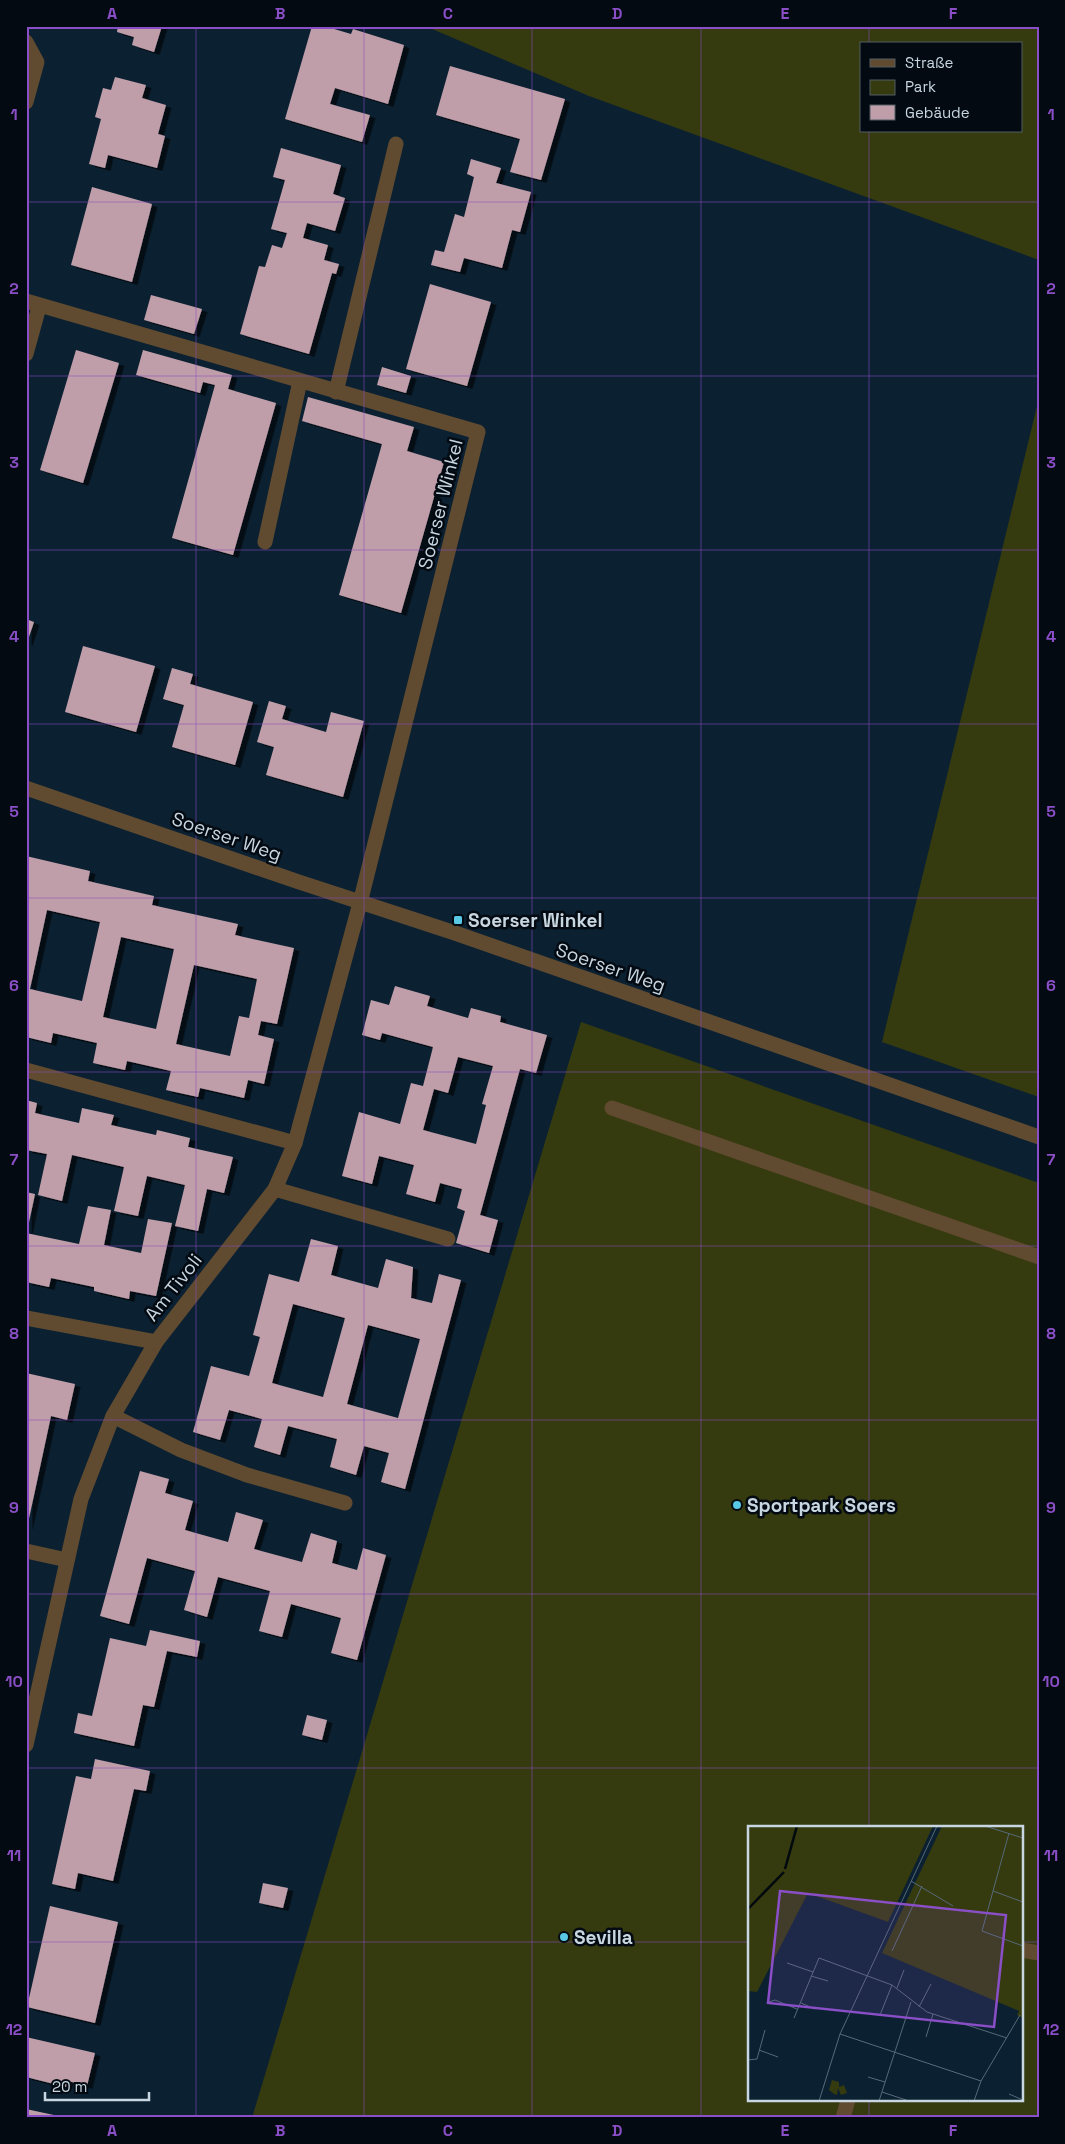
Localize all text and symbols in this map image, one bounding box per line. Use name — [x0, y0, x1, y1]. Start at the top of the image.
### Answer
text: A — [107, 3, 117, 24]
text: B — [275, 3, 285, 24]
text: C — [443, 3, 453, 24]
text: D — [612, 3, 622, 24]
text: E — [781, 3, 790, 24]
text: F — [949, 3, 958, 24]
legend — [860, 42, 1022, 132]
text: Straße — [905, 53, 954, 72]
text: Park — [905, 77, 936, 96]
text: Gebäude — [905, 103, 970, 122]
text: 1 — [10, 104, 18, 125]
text: 1 — [1047, 104, 1055, 125]
text: 2 — [9, 278, 19, 299]
text: 2 — [1046, 278, 1056, 299]
street label: Soerser Winkel — [412, 436, 469, 572]
text: 3 — [9, 452, 19, 473]
text: 3 — [1046, 452, 1056, 473]
text: 4 — [9, 626, 19, 647]
text: 4 — [1046, 626, 1056, 647]
text: 5 — [9, 801, 19, 822]
text: 5 — [1046, 801, 1056, 822]
street label: Soerser Weg — [169, 806, 285, 867]
place label: Soerser Winkel — [468, 908, 603, 933]
marker: Soerser Winkel — [452, 914, 464, 926]
street label: Soerser Weg — [553, 937, 669, 998]
text: 6 — [9, 975, 19, 996]
text: 6 — [1046, 975, 1056, 996]
text: 7 — [10, 1149, 19, 1170]
text: 7 — [1047, 1149, 1056, 1170]
street label: Am Tivoli — [139, 1248, 208, 1326]
text: 8 — [9, 1323, 19, 1344]
text: 8 — [1046, 1323, 1056, 1344]
place label: Sportpark Soers — [747, 1493, 896, 1518]
text: 9 — [9, 1497, 19, 1518]
text: 9 — [1046, 1497, 1056, 1518]
marker: Sportpark Soers — [731, 1499, 743, 1511]
text: 10 — [5, 1671, 23, 1692]
text: 10 — [1042, 1671, 1060, 1692]
inset map — [748, 1826, 1022, 2102]
text: 11 — [7, 1845, 21, 1866]
text: 11 — [1044, 1845, 1058, 1866]
place label: Sevilla — [574, 1925, 633, 1950]
marker: Sevilla — [558, 1931, 570, 1943]
text: 12 — [6, 2019, 22, 2040]
text: 12 — [1043, 2019, 1059, 2040]
scale bar — [45, 2069, 149, 2101]
text: 20 m — [52, 2077, 87, 2096]
text: A — [107, 2120, 117, 2141]
text: B — [275, 2120, 285, 2141]
text: C — [443, 2120, 453, 2141]
text: D — [612, 2120, 622, 2141]
text: E — [781, 2120, 790, 2141]
text: F — [949, 2120, 958, 2141]

